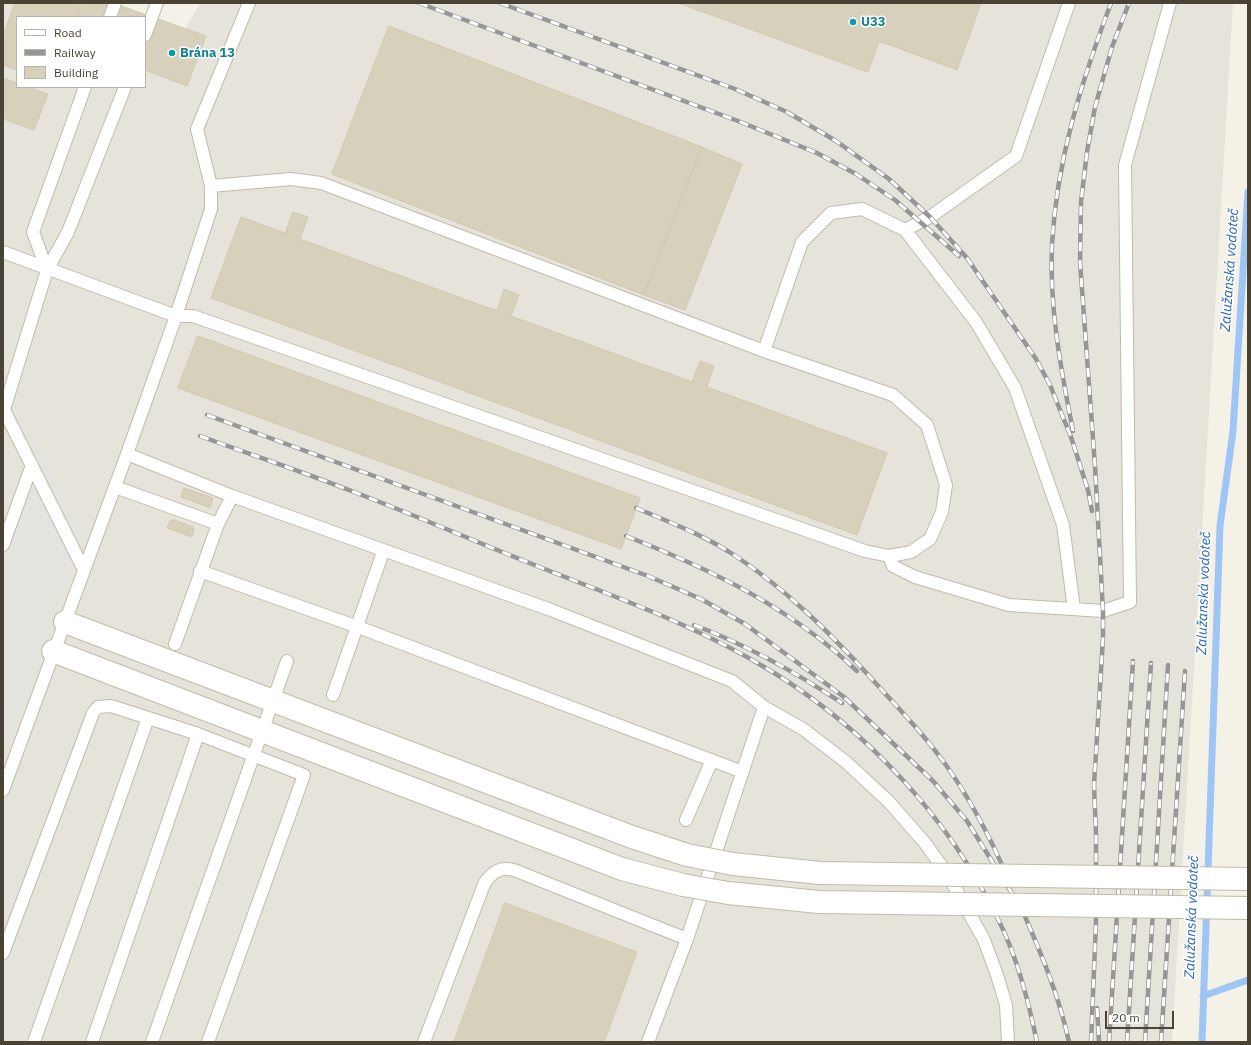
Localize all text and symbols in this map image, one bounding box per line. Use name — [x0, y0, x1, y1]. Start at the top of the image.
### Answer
place label: U33 — [861, 14, 886, 30]
legend — [16, 16, 146, 88]
marker: U33 — [848, 17, 858, 27]
text: Road — [54, 25, 82, 40]
text: Railway — [54, 45, 96, 60]
place label: Brána 13 — [180, 45, 235, 61]
marker: Brána 13 — [167, 48, 177, 58]
text: Building — [54, 65, 98, 80]
water label: Zalužanská vodoteč — [1217, 208, 1243, 332]
water label: Zalužanská vodoteč — [1193, 531, 1215, 655]
water label: Zalužanská vodoteč — [1181, 855, 1203, 979]
scale bar — [1107, 1003, 1176, 1029]
text: 20 m — [1112, 1010, 1140, 1025]

